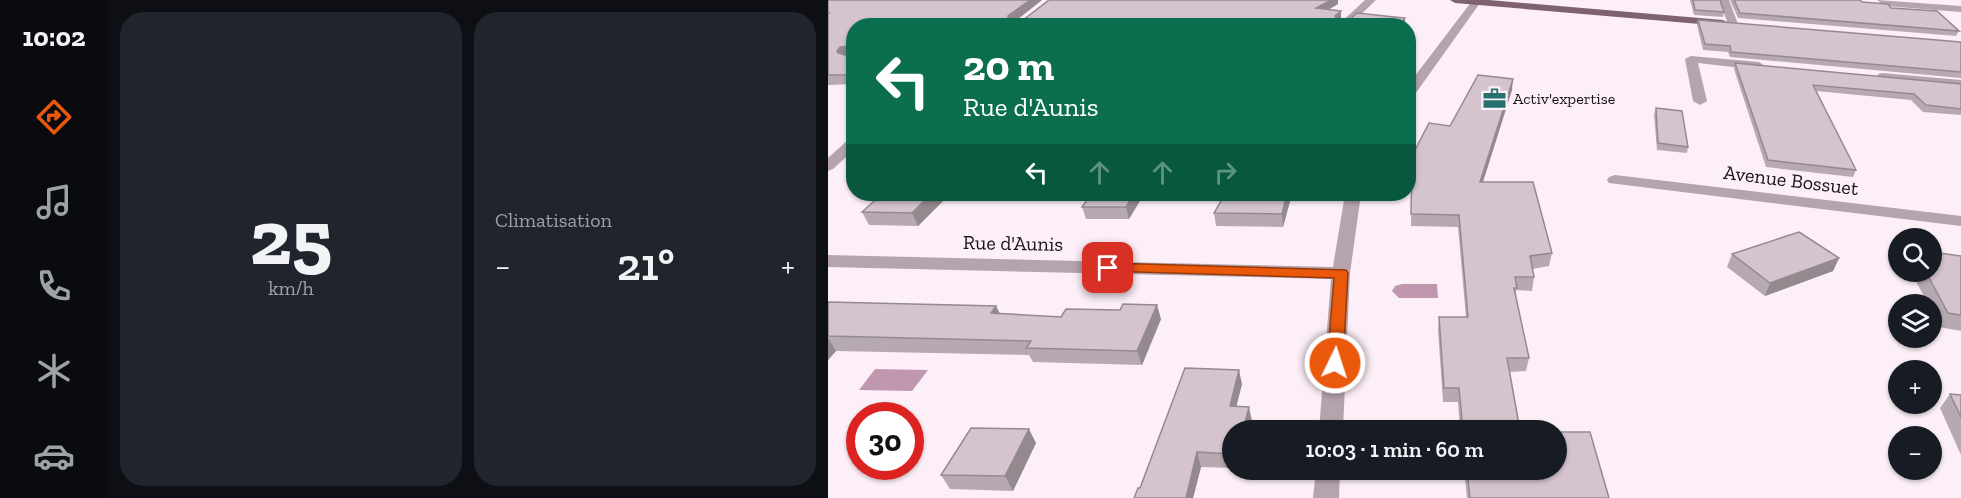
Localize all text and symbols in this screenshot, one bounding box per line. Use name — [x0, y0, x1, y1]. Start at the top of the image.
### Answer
text: 10:02 — [22, 21, 86, 53]
text: 20 m — [963, 40, 1054, 91]
icon: left — [864, 42, 942, 120]
office icon: Activ'expertise — [1482, 85, 1508, 111]
place label: Activ'expertise — [1513, 89, 1615, 108]
text: Rue d'Aunis — [963, 91, 1099, 123]
icon: directions — [33, 96, 75, 138]
icon: left — [1020, 156, 1053, 189]
icon: ahead — [1083, 156, 1116, 189]
icon: ahead — [1146, 156, 1179, 189]
icon: right — [1209, 156, 1242, 189]
street label: Avenue Bossuet — [1722, 160, 1860, 200]
icon: music — [33, 181, 75, 223]
text: 25 — [250, 190, 332, 284]
text: Climatisation — [495, 208, 612, 232]
map controls — [1888, 228, 1942, 480]
button: search — [1888, 228, 1942, 282]
street label: Rue d'Aunis — [963, 230, 1063, 256]
text: 21° — [617, 238, 675, 292]
pin — [1082, 242, 1133, 293]
text: − — [495, 246, 510, 285]
text: + — [781, 246, 795, 285]
icon: arrive — [1091, 251, 1124, 284]
icon: phone — [33, 265, 75, 307]
text: km/h — [268, 276, 314, 300]
button: layers — [1888, 294, 1942, 348]
position arrow — [1303, 331, 1367, 395]
icon: climate — [33, 350, 75, 392]
button: + — [1888, 360, 1942, 414]
speed limit sign: 30 — [846, 402, 924, 480]
button: − — [1888, 426, 1942, 480]
icon: car — [33, 435, 75, 477]
text: 10:03 · 1 min · 60 m — [1305, 436, 1484, 463]

